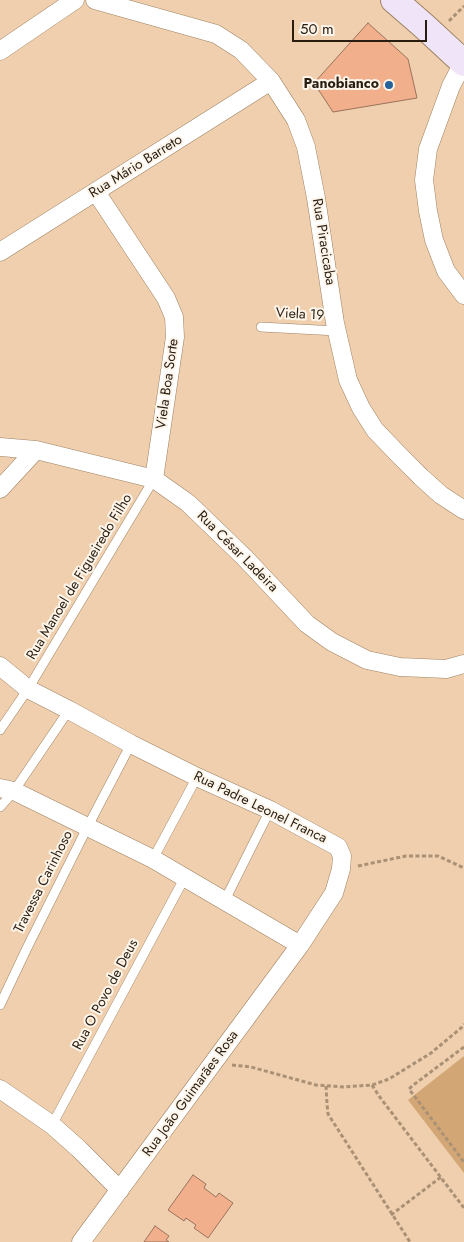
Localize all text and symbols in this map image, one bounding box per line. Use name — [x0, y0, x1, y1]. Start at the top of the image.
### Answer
scale bar — [294, 10, 429, 42]
text: 50 m — [300, 18, 334, 40]
place label: Panobianco — [304, 77, 379, 93]
marker: Panobianco — [383, 79, 395, 91]
street label: Rua Mário Barreto — [86, 132, 186, 202]
street label: Rua Piracicaba — [308, 198, 338, 286]
street label: Viela 19 — [275, 305, 325, 325]
street label: Viela Boa Sorte — [153, 338, 183, 430]
street label: Rua Manoel de Figueiredo Filho — [24, 491, 136, 663]
street label: Rua César Ladeira — [193, 508, 281, 596]
street label: Rua Padre Leonel Franca — [191, 768, 329, 848]
street label: Travessa Carinhoso — [11, 828, 77, 936]
street label: Rua O Povo de Deus — [70, 937, 142, 1053]
street label: Rua João Guimarães Rosa — [140, 1028, 242, 1160]

